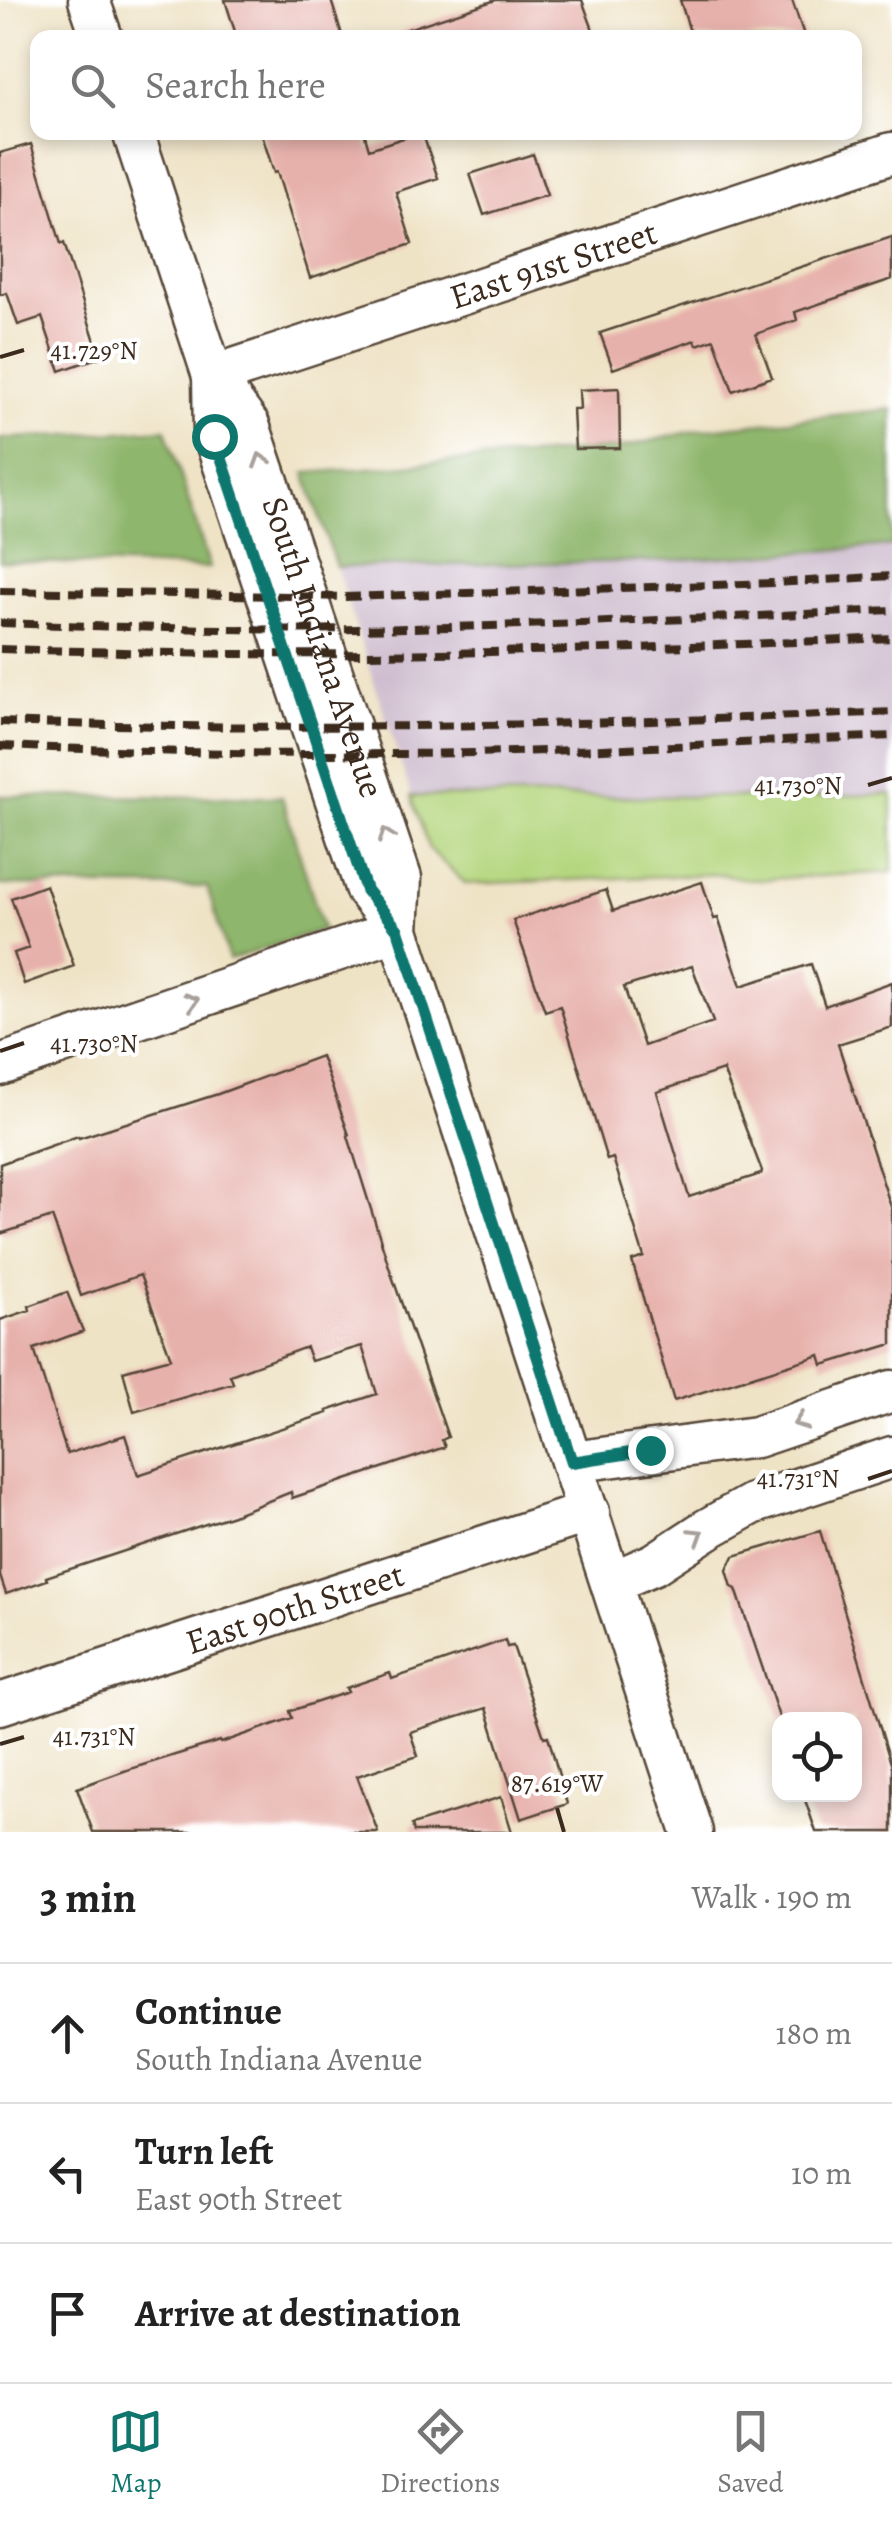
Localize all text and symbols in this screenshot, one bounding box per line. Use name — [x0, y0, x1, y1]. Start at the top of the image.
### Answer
search box — [30, 30, 862, 140]
icon: search — [65, 58, 120, 113]
text: Search here — [145, 59, 326, 111]
street label: East 91st Street — [443, 208, 663, 321]
text: 41.729°N — [51, 334, 137, 368]
route start — [192, 414, 238, 460]
one-way arrow — [252, 453, 272, 470]
street label: South Indiana Avenue — [251, 490, 396, 804]
text: 41.730°N — [754, 769, 842, 803]
one-way arrow — [378, 827, 398, 844]
one-way arrow — [182, 992, 199, 1012]
text: 41.730°N — [50, 1027, 138, 1061]
one-way arrow — [792, 1410, 809, 1431]
route end — [628, 1428, 674, 1474]
text: 41.731°N — [757, 1462, 839, 1496]
one-way arrow — [687, 1529, 705, 1548]
street label: East 90th Street — [179, 1550, 410, 1666]
map controls — [772, 1712, 862, 1802]
button: locate — [772, 1712, 862, 1802]
text: 41.731°N — [53, 1720, 135, 1754]
text: 87.619°W — [511, 1767, 604, 1801]
text: 3 min — [40, 1869, 136, 1926]
text: Walk · 190 m — [692, 1875, 852, 1919]
text: Continue — [135, 1985, 282, 2037]
icon: ahead — [40, 2006, 95, 2061]
text: 180 m — [776, 2011, 852, 2055]
text: South Indiana Avenue — [135, 2037, 423, 2081]
text: Turn left — [135, 2125, 274, 2177]
icon: left — [40, 2146, 95, 2201]
text: 10 m — [791, 2151, 852, 2195]
text: East 90th Street — [135, 2177, 342, 2221]
icon: arrive — [40, 2286, 95, 2341]
text: Arrive at destination — [135, 2287, 461, 2339]
tab: Map — [108, 2404, 163, 2502]
tab: Directions — [380, 2404, 500, 2502]
tab: Saved — [717, 2404, 784, 2502]

